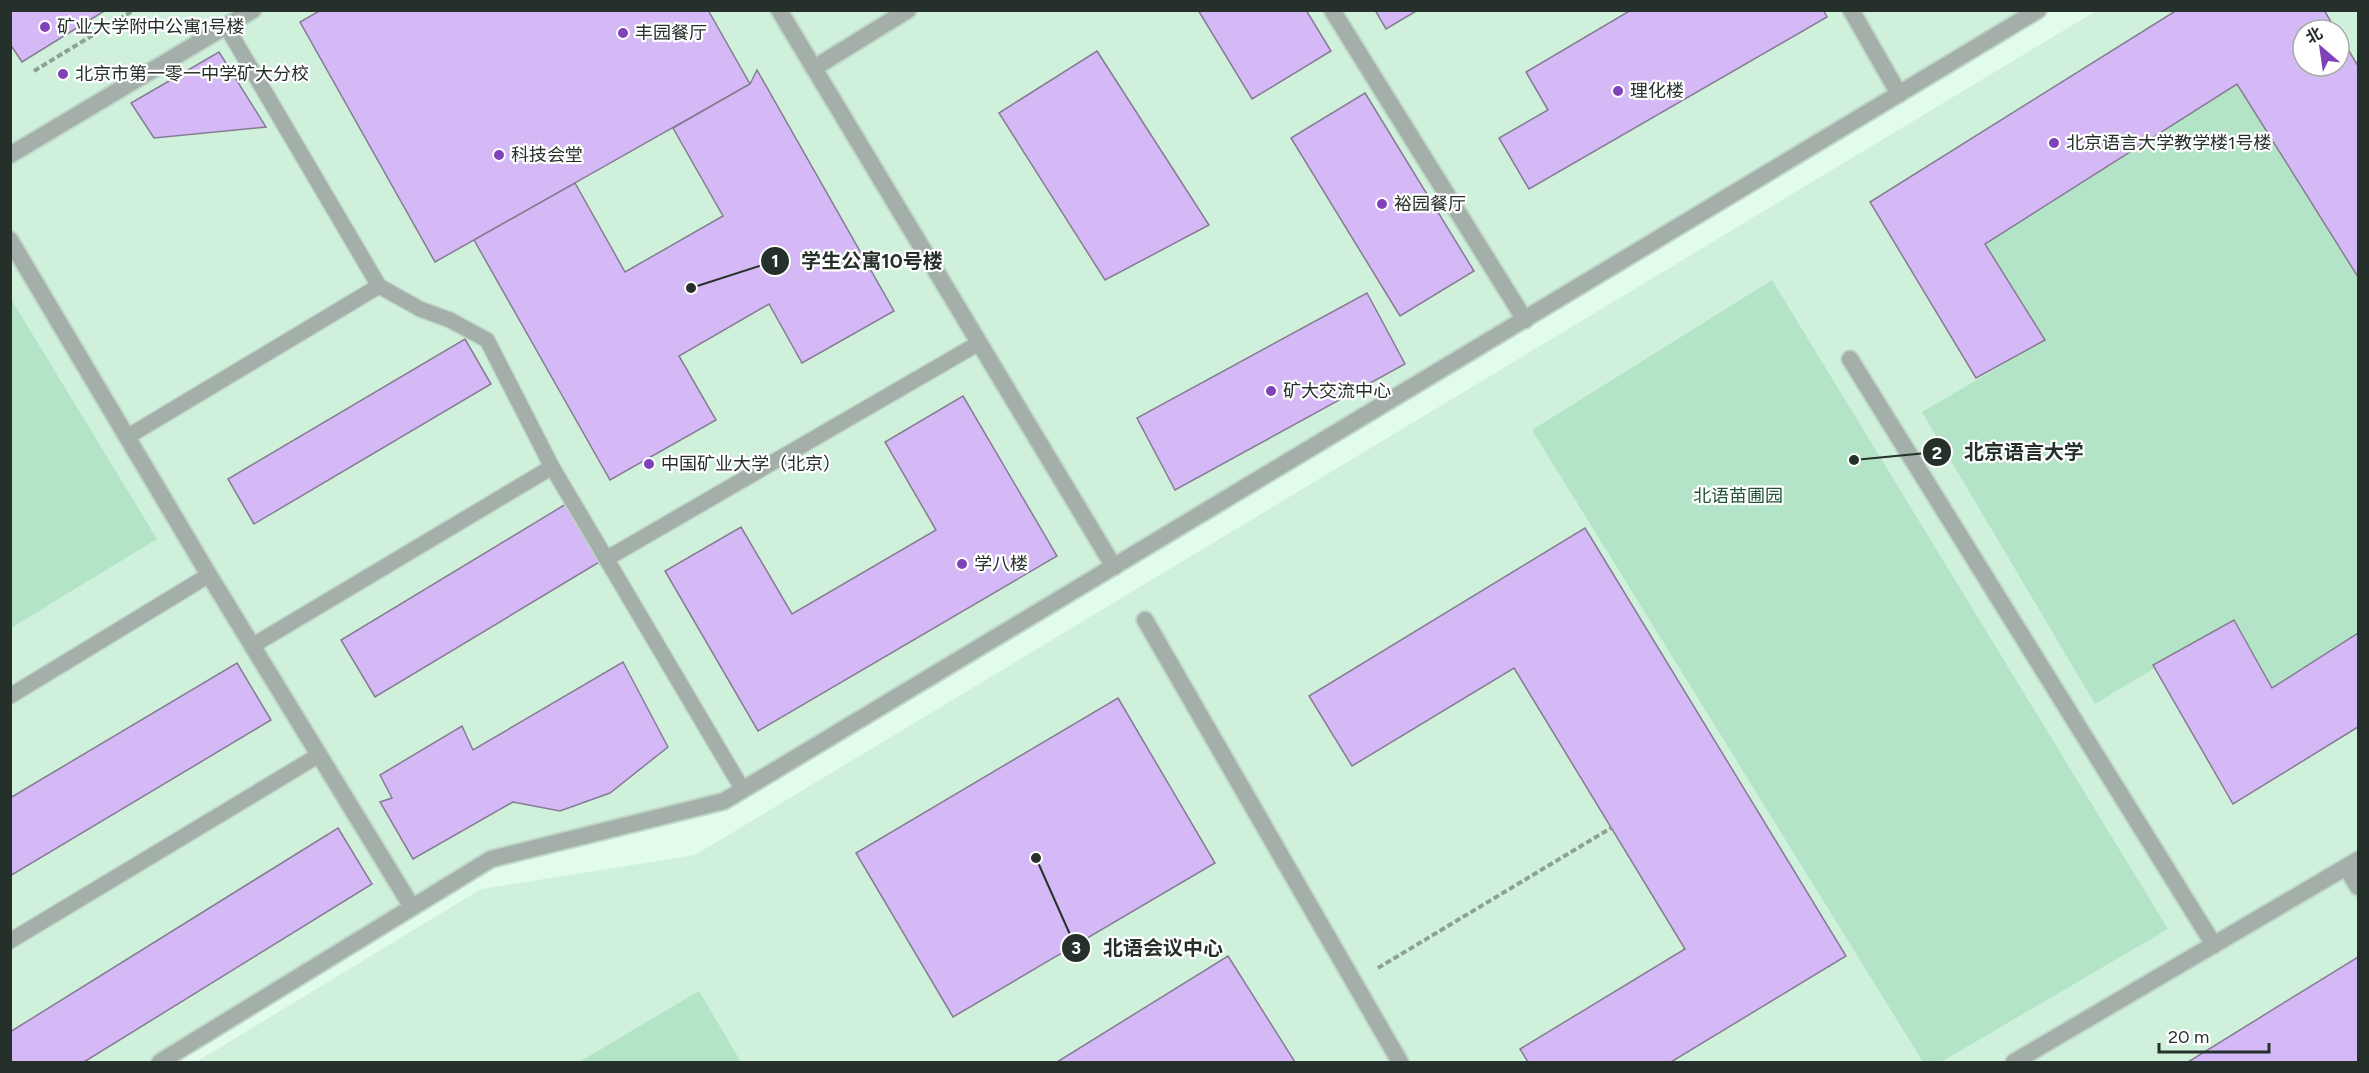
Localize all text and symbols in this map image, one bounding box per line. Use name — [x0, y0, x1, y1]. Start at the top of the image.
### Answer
place label: 矿业大学附中公寓1号楼 — [57, 16, 244, 38]
north arrow — [2291, 18, 2351, 78]
marker: 矿业大学附中公寓1号楼 — [38, 20, 52, 34]
place label: 丰园餐厅 — [635, 22, 707, 44]
text: 北 — [2302, 23, 2326, 48]
marker: 丰园餐厅 — [616, 26, 630, 40]
place label: 北京市第一零一中学矿大分校 — [75, 63, 309, 85]
marker: 北京市第一零一中学矿大分校 — [56, 67, 70, 81]
place label: 理化楼 — [1630, 80, 1684, 102]
marker: 理化楼 — [1611, 84, 1625, 98]
place label: 北京语言大学教学楼1号楼 — [2066, 132, 2271, 154]
marker: 北京语言大学教学楼1号楼 — [2047, 136, 2061, 150]
place label: 科技会堂 — [511, 144, 583, 166]
marker: 科技会堂 — [492, 148, 506, 162]
place label: 裕园餐厅 — [1394, 193, 1466, 215]
marker: 裕园餐厅 — [1375, 197, 1389, 211]
callout: 学生公寓10号楼 — [760, 242, 955, 280]
text: 学生公寓10号楼 — [801, 249, 943, 273]
text: 1 — [771, 250, 779, 272]
place label: 矿大交流中心 — [1283, 380, 1391, 402]
marker: 矿大交流中心 — [1264, 384, 1278, 398]
callout: 北京语言大学 — [1922, 433, 2096, 471]
text: 北京语言大学 — [1964, 440, 2084, 464]
text: 2 — [1932, 442, 1942, 464]
place label: 中国矿业大学（北京） — [661, 453, 841, 475]
marker: 中国矿业大学（北京） — [642, 457, 656, 471]
park label: 北语苗圃园 — [1693, 485, 1783, 507]
place label: 学八楼 — [974, 553, 1028, 575]
marker: 学八楼 — [955, 557, 969, 571]
callout: 北语会议中心 — [1061, 929, 1235, 967]
text: 北语会议中心 — [1103, 936, 1223, 960]
text: 3 — [1071, 937, 1081, 959]
scale bar — [2159, 1016, 2268, 1054]
text: 20 m — [2168, 1026, 2209, 1048]

